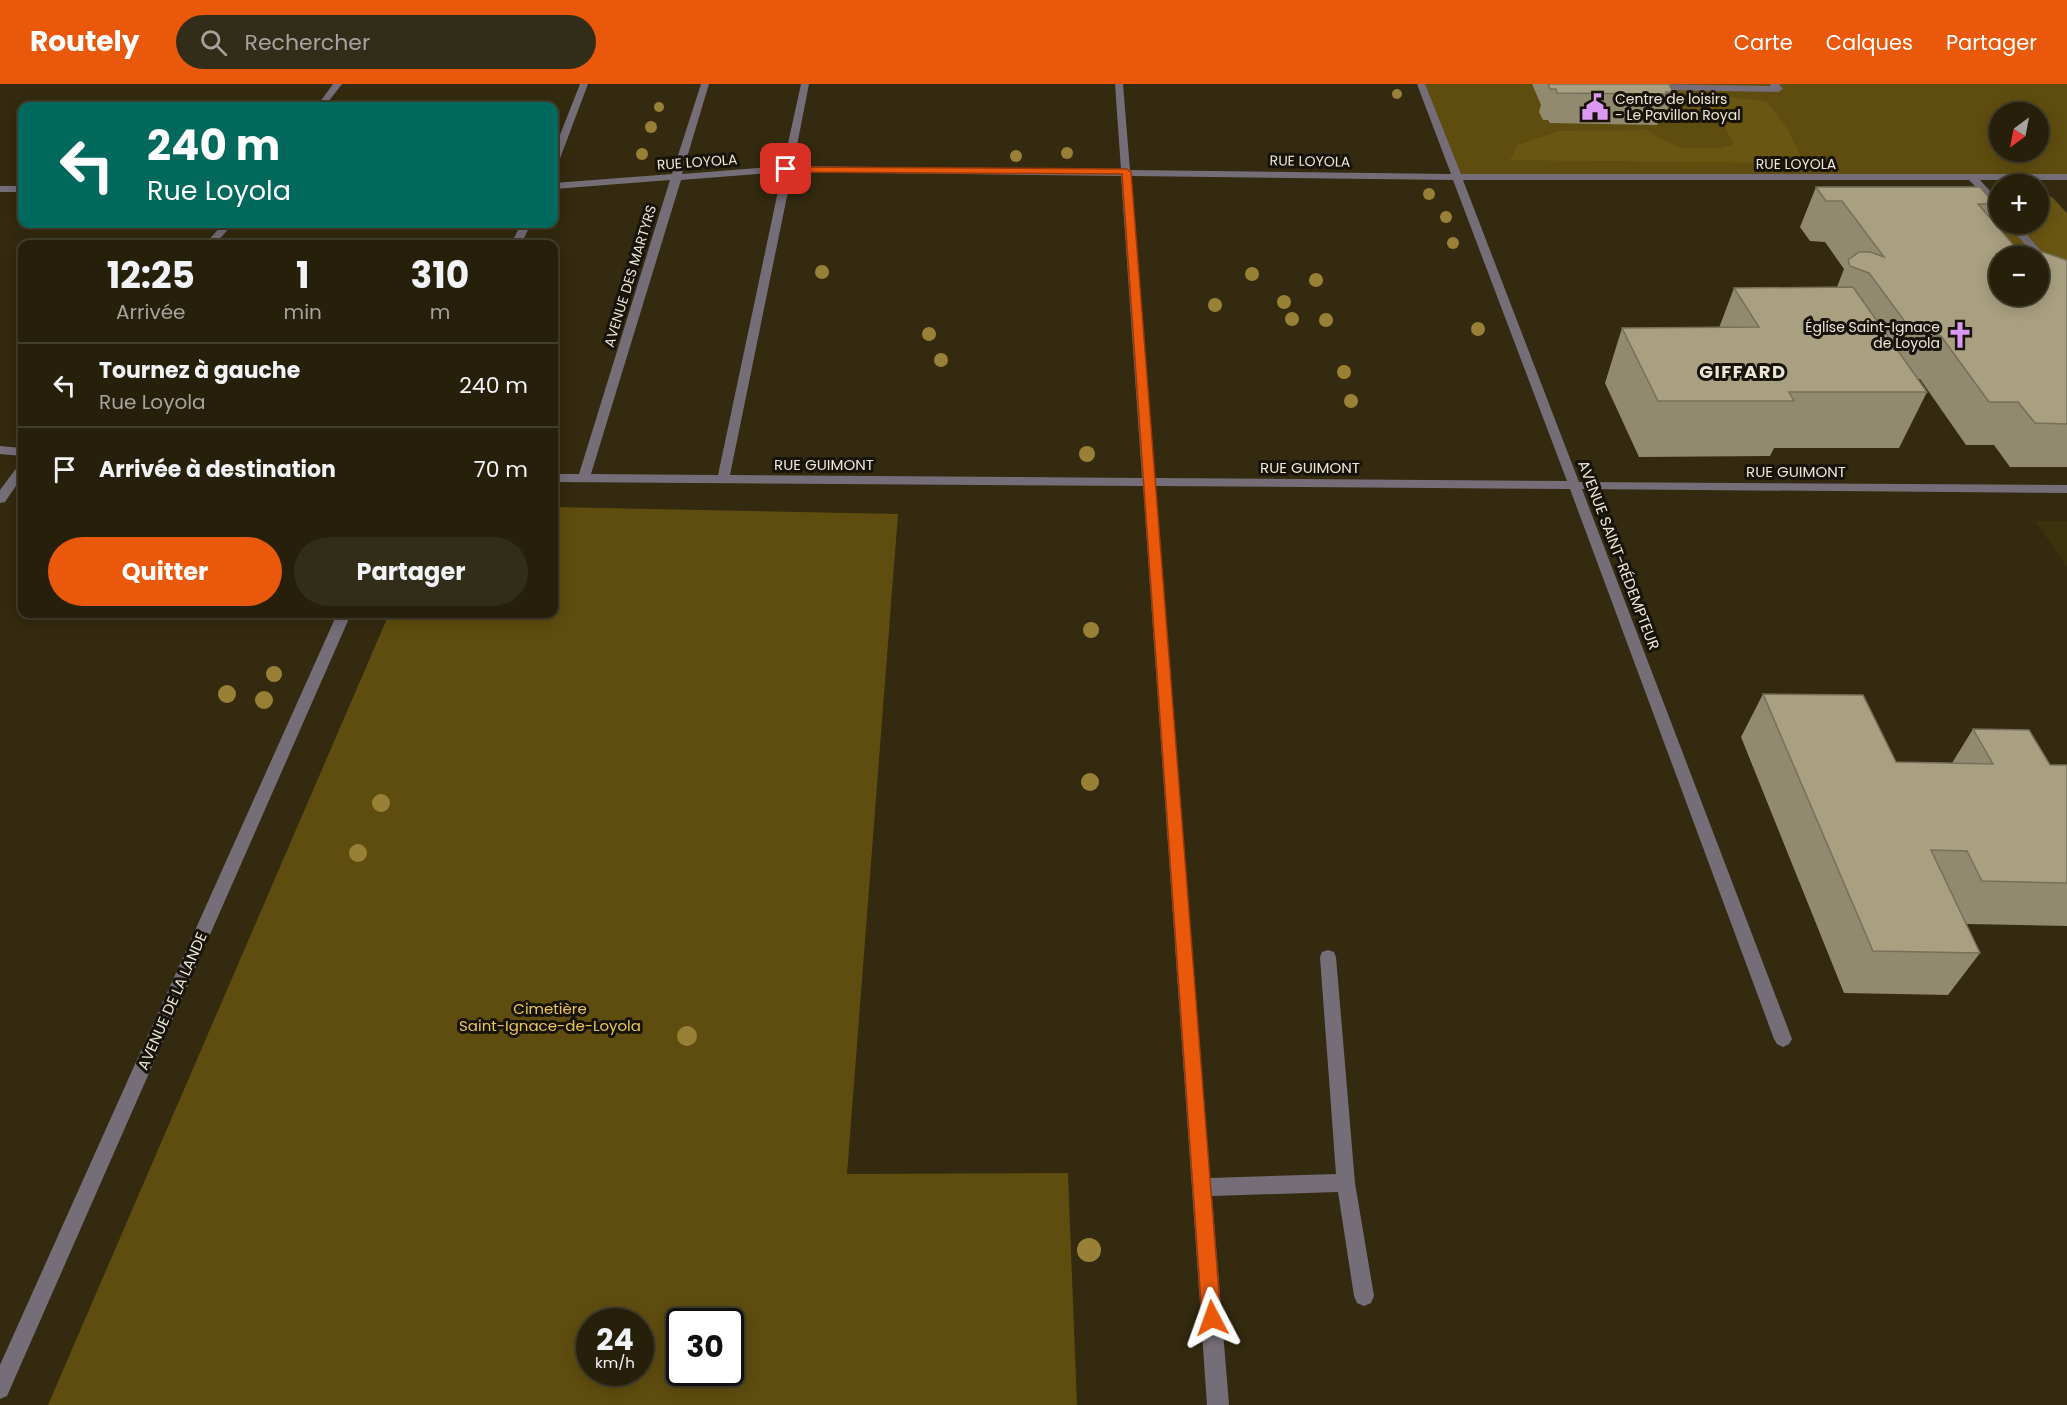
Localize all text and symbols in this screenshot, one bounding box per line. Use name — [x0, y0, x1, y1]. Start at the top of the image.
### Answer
search box — [176, 15, 596, 69]
text: Routely — [30, 22, 140, 61]
icon: search — [197, 26, 230, 59]
text: Rechercher — [245, 27, 370, 58]
text: Carte — [1734, 28, 1793, 57]
text: Calques — [1826, 28, 1913, 57]
text: Partager — [1946, 28, 2037, 57]
place label: Centre de loisirs - Le Pavillon Royal — [1615, 89, 1741, 125]
public building icon: Centre de loisirs - Le Pavillon Royal — [1580, 92, 1610, 122]
north arrow — [1989, 102, 2049, 162]
map controls — [1989, 102, 2049, 306]
text: 240 m — [147, 116, 280, 175]
icon: left — [48, 126, 126, 204]
pin — [760, 143, 811, 194]
street label: RUE LOYOLA — [656, 149, 738, 175]
street label: RUE LOYOLA — [1270, 150, 1350, 172]
icon: arrive — [769, 152, 802, 185]
street label: RUE LOYOLA — [1756, 154, 1836, 174]
text: Rue Loyola — [147, 172, 291, 209]
button: + — [1989, 174, 2049, 234]
street label: AVENUE DES MARTYRS — [599, 202, 661, 350]
button: − — [1989, 246, 2049, 306]
text: 12:25 — [107, 250, 195, 301]
text: 1 — [296, 250, 310, 301]
text: 310 — [411, 250, 469, 301]
text: Arrivée — [116, 298, 185, 326]
text: min — [284, 298, 322, 326]
text: m — [430, 298, 450, 326]
place label: Église Saint-Ignace de Loyola — [1805, 317, 1940, 353]
church icon: Église Saint-Ignace de Loyola — [1945, 320, 1975, 350]
text: Tournez à gauche — [99, 355, 300, 386]
district label: GIFFARD — [1699, 359, 1787, 384]
icon: left — [48, 369, 81, 402]
text: 240 m — [459, 370, 528, 401]
text: Rue Loyola — [99, 388, 206, 416]
icon: arrive — [48, 453, 81, 486]
text: Arrivée à destination — [99, 454, 336, 485]
text: 70 m — [474, 454, 528, 485]
street label: RUE GUIMONT — [774, 454, 874, 475]
street label: RUE GUIMONT — [1260, 457, 1360, 478]
street label: AVENUE SAINT-RÉDEMPTEUR — [1573, 457, 1665, 653]
street label: RUE GUIMONT — [1746, 461, 1846, 482]
button: Quitter — [48, 537, 282, 606]
button: Partager — [294, 537, 528, 606]
street label: AVENUE DE LA LANDE — [132, 929, 212, 1073]
park label: Cimetière Saint-Ignace-de-Loyola — [459, 998, 641, 1036]
position arrow — [1180, 1286, 1244, 1350]
speed limit sign: 30 — [666, 1308, 744, 1386]
text: 24 — [596, 1318, 634, 1361]
text: km/h — [595, 1352, 635, 1373]

